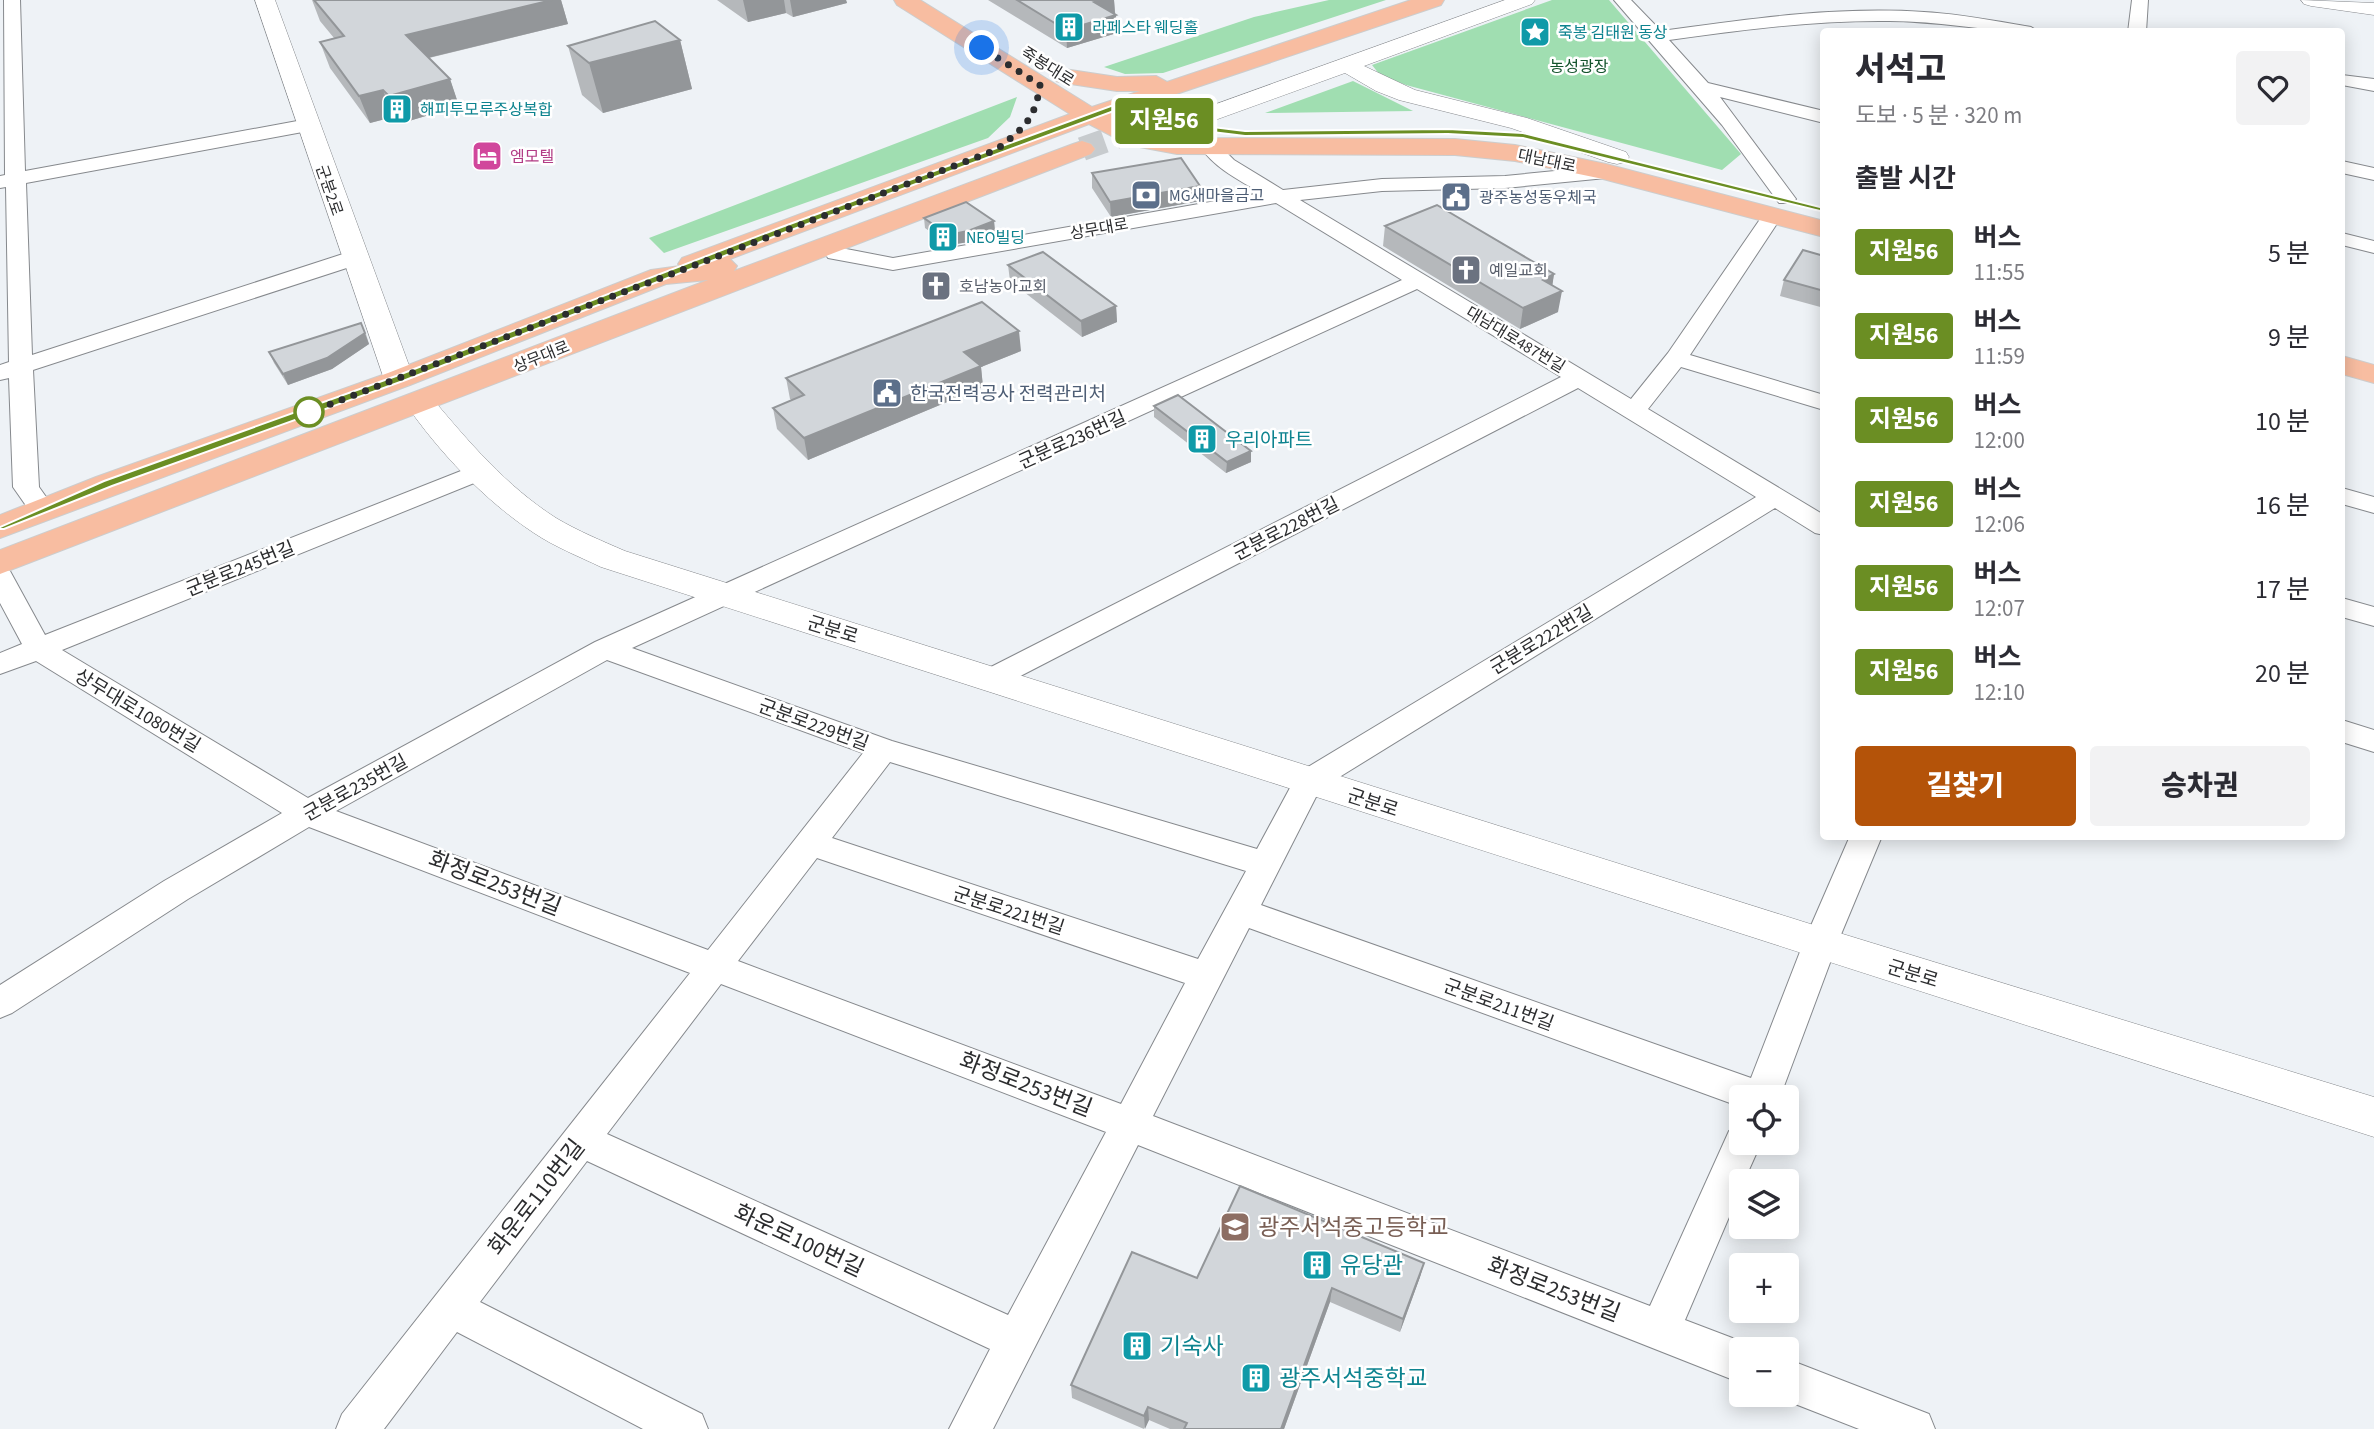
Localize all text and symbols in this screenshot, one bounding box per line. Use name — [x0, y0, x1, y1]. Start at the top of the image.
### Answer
building icon: 라페스타 웨딩홀 — [1052, 10, 1086, 44]
place icon: 죽봉 김태원 동상 — [1518, 15, 1552, 49]
place label: 라페스타 웨딩홀 — [1092, 17, 1199, 39]
place label: 죽봉 김태원 동상 — [1558, 22, 1668, 44]
your location — [964, 30, 999, 65]
street label: 죽봉대로 — [1017, 42, 1078, 92]
text: 서석고 — [1855, 46, 1946, 93]
button: heart — [2236, 51, 2310, 125]
park label: 농성광장 — [1550, 56, 1609, 78]
building icon: 해피투모루주상복합 — [380, 92, 414, 126]
line badge: 지원56 — [1115, 98, 1213, 144]
place label: 해피투모루주상복합 — [420, 99, 553, 121]
text: 도보 · 5 분 · 320 m — [1855, 99, 2022, 132]
text: 지원56 — [1129, 103, 1199, 138]
hotel icon: 엠모텔 — [470, 139, 504, 173]
street label: 대남대로 — [1516, 144, 1578, 178]
place label: 엠모텔 — [510, 146, 554, 168]
text: 출발 시간 — [1855, 160, 1956, 197]
street label: 군분2로 — [310, 162, 348, 219]
bank icon: MG새마을금고 — [1129, 178, 1163, 212]
public building icon: 광주농성동우체국 — [1439, 180, 1473, 214]
place label: MG새마을금고 — [1169, 185, 1264, 207]
place label: 광주농성동우체국 — [1479, 187, 1597, 209]
street label: 상무대로 — [1068, 213, 1130, 245]
text: 버스 — [1974, 219, 2021, 256]
building icon: NEO빌딩 — [926, 220, 960, 254]
place label: NEO빌딩 — [966, 227, 1025, 249]
text: 지원56 — [1869, 234, 1939, 269]
text: 5 분 — [2268, 235, 2310, 272]
church icon: 예일교회 — [1449, 253, 1483, 287]
text: 11:55 — [1974, 256, 2025, 289]
place label: 예일교회 — [1489, 260, 1548, 282]
church icon: 호남농아교회 — [919, 269, 953, 303]
place label: 호남농아교회 — [959, 276, 1047, 298]
street label: 대남대로487번길 — [1462, 302, 1569, 378]
text: 버스 — [1974, 303, 2021, 340]
text: 지원56 — [1869, 318, 1939, 353]
text: 9 분 — [2268, 319, 2310, 356]
street label: 상무대로 — [510, 336, 573, 378]
text: 11:59 — [1974, 340, 2025, 373]
public building icon: 한국전력공사 전력관리처 — [870, 376, 904, 410]
place label: 한국전력공사 전력관리처 — [910, 381, 1106, 408]
text: 버스 — [1974, 387, 2021, 424]
unlabelled marker — [294, 397, 324, 427]
text: 지원56 — [1869, 402, 1939, 437]
text: 10 분 — [2255, 403, 2310, 440]
street label: 군분로236번길 — [1014, 405, 1131, 476]
building icon: 우리아파트 — [1185, 422, 1219, 456]
text: 12:00 — [1974, 424, 2025, 457]
place label: 우리아파트 — [1225, 427, 1312, 454]
text: 버스 — [1974, 471, 2021, 508]
text: 지원56 — [1869, 486, 1939, 521]
text: 16 분 — [2255, 487, 2310, 524]
street label: 군분로228번길 — [1229, 491, 1344, 568]
text: 12:06 — [1974, 508, 2025, 541]
street label: 군분로245번길 — [182, 535, 299, 604]
text: 버스 — [1974, 555, 2021, 592]
text: 지원56 — [1869, 570, 1939, 605]
text: 17 분 — [2255, 571, 2310, 608]
text: 12:07 — [1974, 592, 2025, 625]
street label: 군분로222번길 — [1485, 599, 1598, 682]
street label: 군분로 — [804, 610, 862, 651]
text: 버스 — [1974, 639, 2021, 676]
text: 지원56 — [1869, 654, 1939, 689]
text: 20 분 — [2255, 655, 2310, 692]
street label: 상무대로1080번길 — [69, 663, 205, 760]
text: 12:10 — [1974, 676, 2025, 709]
street label: 군분로229번길 — [754, 693, 872, 758]
button: 길찾기 — [1855, 746, 2076, 826]
button: 승차권 — [2090, 746, 2310, 826]
street label: 군분로235번길 — [299, 748, 413, 828]
street label: 군분로 — [1343, 782, 1402, 824]
street label: 화정로253번길 — [424, 843, 566, 924]
street label: 군분로221번길 — [949, 881, 1068, 942]
street label: 군분로 — [1884, 954, 1942, 995]
street label: 군분로211번길 — [1439, 973, 1557, 1038]
street label: 화정로253번길 — [955, 1044, 1097, 1125]
map controls — [1729, 1085, 1799, 1407]
button: locate — [1729, 1085, 1799, 1155]
street label: 화운로110번길 — [480, 1132, 593, 1263]
button: layers — [1729, 1169, 1799, 1239]
street label: 화운로100번길 — [728, 1196, 869, 1285]
school or university icon: 광주서석중고등학교 — [1218, 1210, 1252, 1244]
place label: 광주서석중고등학교 — [1258, 1211, 1448, 1244]
building icon: 유당관 — [1300, 1248, 1334, 1282]
place label: 유당관 — [1340, 1249, 1403, 1282]
street label: 화정로253번길 — [1483, 1249, 1625, 1330]
button: + — [1729, 1253, 1799, 1323]
building icon: 기숙사 — [1120, 1329, 1154, 1363]
place label: 기숙사 — [1160, 1330, 1223, 1363]
button: − — [1729, 1337, 1799, 1407]
building icon: 광주서석중학교 — [1239, 1361, 1273, 1395]
place label: 광주서석중학교 — [1279, 1362, 1427, 1395]

